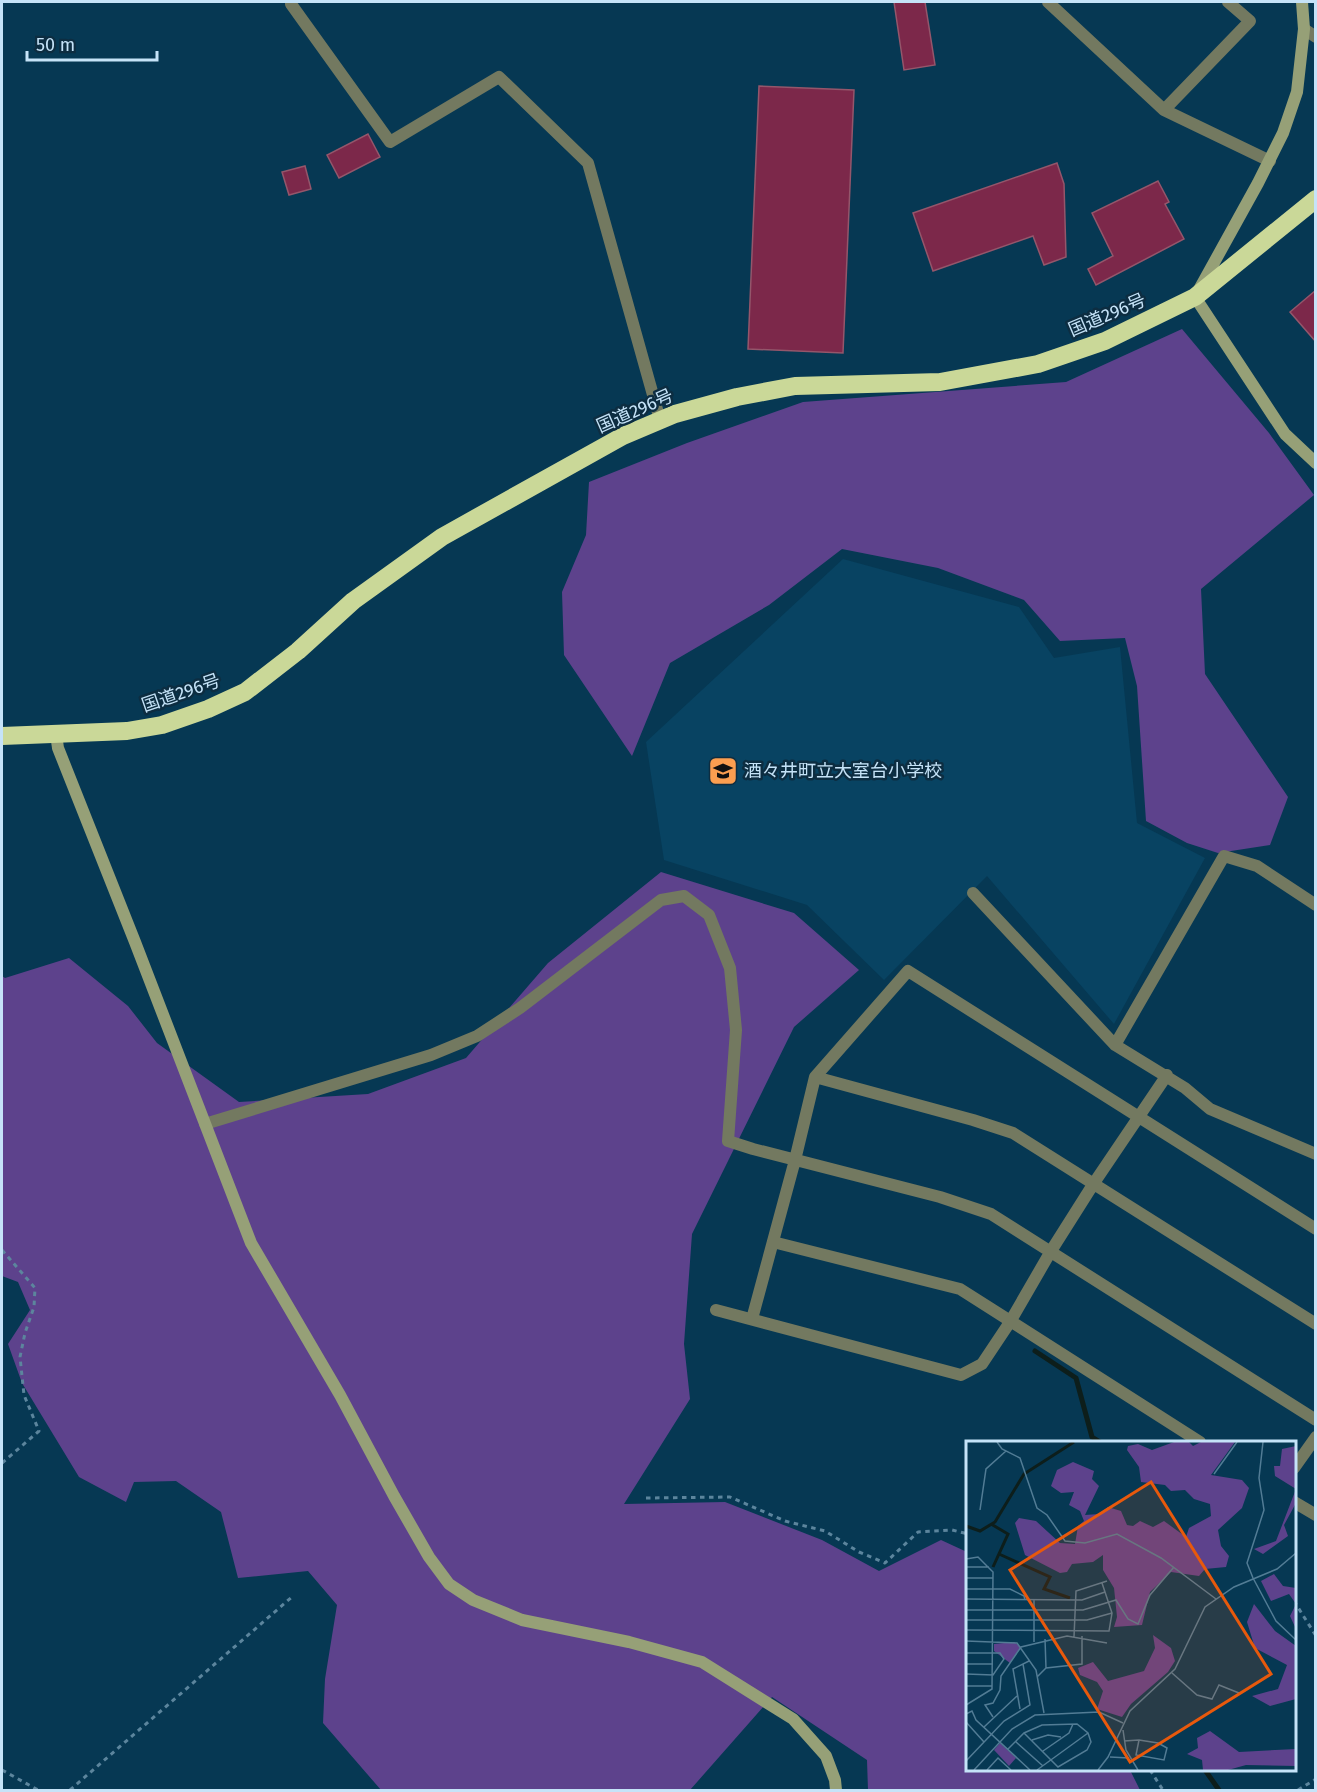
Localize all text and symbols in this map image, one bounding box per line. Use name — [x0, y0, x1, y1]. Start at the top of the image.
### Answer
scale bar — [27, 24, 158, 62]
text: 50 m — [36, 34, 75, 56]
street label: 国道296号 — [1065, 289, 1149, 341]
street label: 国道296号 — [593, 384, 677, 438]
street label: 国道296号 — [139, 669, 223, 717]
school or university icon: 酒々井町立大室台小学校 — [707, 755, 739, 787]
place label: 酒々井町立大室台小学校 — [744, 760, 942, 782]
inset map — [966, 1441, 1296, 1771]

